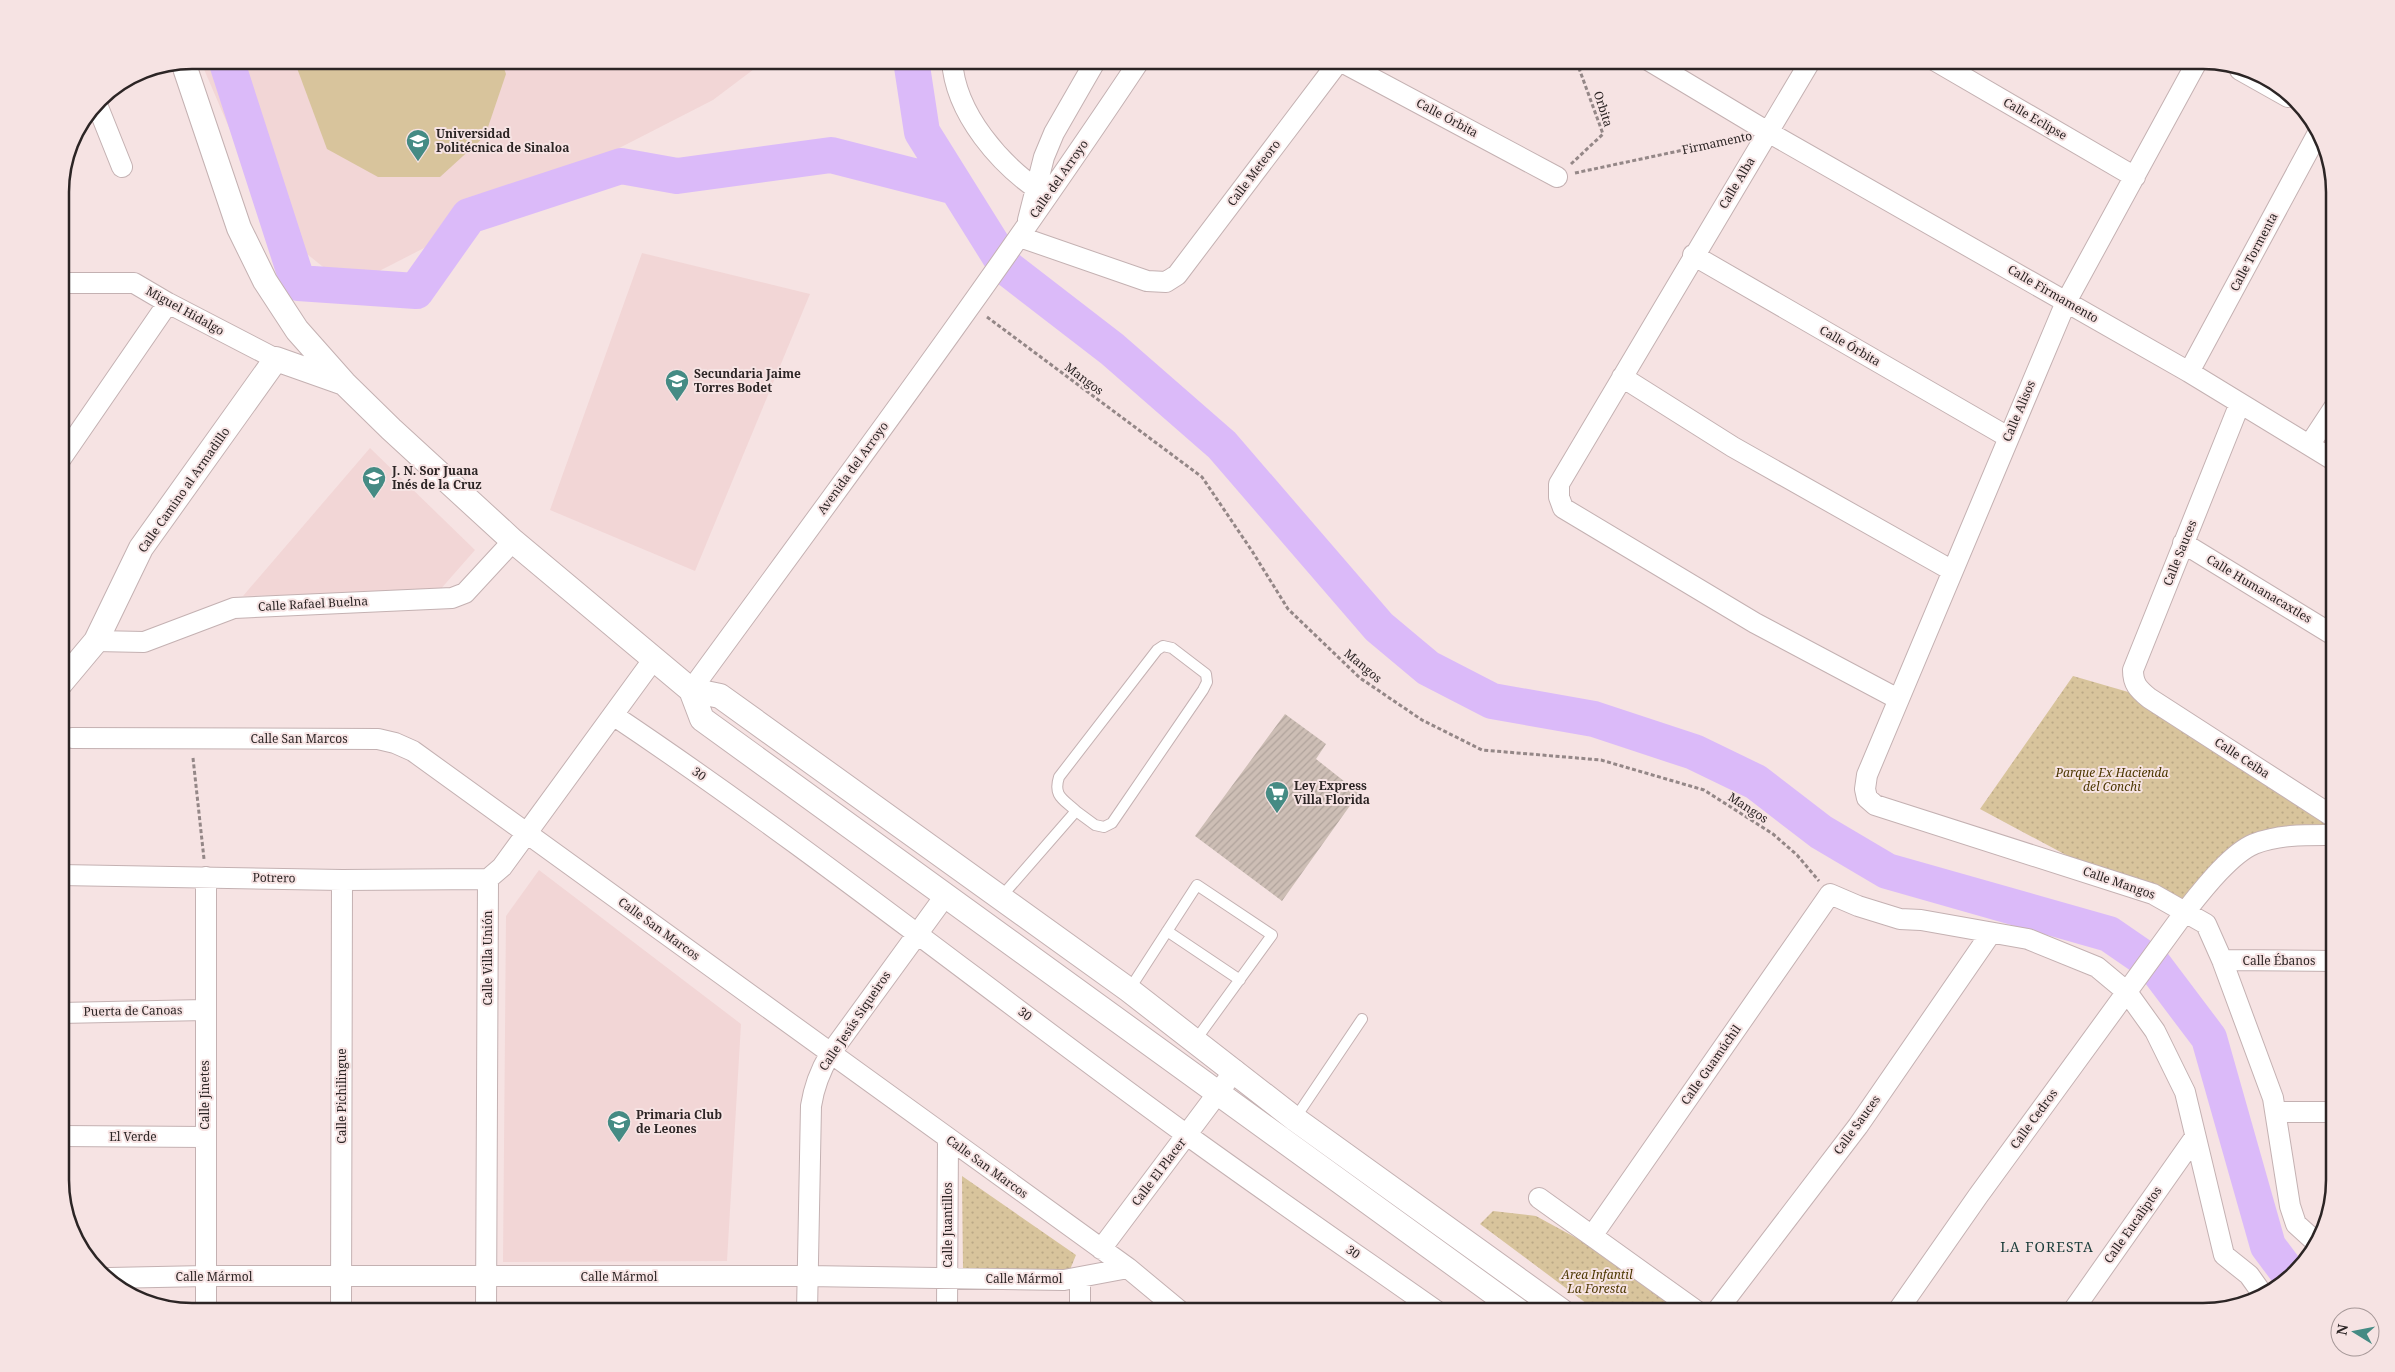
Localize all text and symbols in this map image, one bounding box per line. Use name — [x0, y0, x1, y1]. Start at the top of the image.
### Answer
street label: Orbita — [1590, 89, 1617, 129]
street label: Calle Eclipse — [2000, 93, 2070, 144]
street label: Calle Órbita — [1413, 94, 1481, 141]
place label: Universidad Politécnica de Sinaloa — [436, 125, 569, 156]
street label: Firmamento — [1680, 127, 1754, 158]
school or university icon: Universidad Politécnica de Sinaloa — [405, 128, 431, 162]
street label: Calle del Arroyo — [1025, 136, 1092, 221]
street label: Calle Meteoro — [1223, 136, 1284, 209]
street label: Calle Alba — [1714, 154, 1759, 212]
street label: Calle Tormenta — [2226, 209, 2282, 294]
street label: Calle Firmamento — [2005, 261, 2102, 327]
street label: Miguel Hidalgo — [143, 282, 227, 339]
street label: Calle Órbita — [1817, 321, 1884, 370]
street label: Mangos — [1061, 358, 1107, 399]
place label: Secundaria Jaime Torres Bodet — [694, 365, 801, 396]
school or university icon: Secundaria Jaime Torres Bodet — [664, 368, 690, 402]
street label: Calle Alisos — [1998, 378, 2039, 444]
street label: Avenida del Arroyo — [813, 418, 892, 517]
street label: Calle Camino al Armadillo — [134, 424, 233, 556]
place label: J. N. Sor Juana Inés de la Cruz — [391, 462, 482, 493]
school or university icon: J. N. Sor Juana Inés de la Cruz — [361, 465, 387, 499]
street label: Calle Sauces — [2159, 517, 2200, 588]
street label: Calle Humanacaxtles — [2203, 550, 2315, 627]
street label: Calle Rafael Buelna — [257, 592, 369, 615]
street label: Mangos — [1341, 645, 1386, 686]
street label: Calle San Marcos — [250, 730, 348, 747]
street label: Calle Ceiba — [2211, 733, 2273, 782]
street label: 30 — [689, 763, 710, 785]
park label: Parque Ex Hacienda del Conchi — [2055, 764, 2168, 795]
place label: Ley Express Villa Florida — [1294, 777, 1370, 808]
supermarket icon: Ley Express Villa Florida — [1264, 780, 1290, 814]
street label: Mangos — [1725, 788, 1772, 827]
street label: Calle Mangos — [2081, 862, 2158, 903]
street label: Potrero — [252, 869, 296, 886]
street label: Calle San Marcos — [615, 893, 704, 964]
street label: Calle Villa Unión — [479, 910, 496, 1006]
street label: Calle Ébanos — [2243, 952, 2315, 969]
street label: Calle Jesús Siqueiros — [815, 967, 894, 1074]
street label: Puerta de Canoas — [83, 1001, 183, 1020]
street label: 30 — [1015, 1003, 1036, 1025]
street label: Calle Guamúchil — [1677, 1021, 1745, 1108]
street label: Calle Pichilingue — [333, 1048, 350, 1144]
street label: Calle Jinetes — [196, 1060, 213, 1130]
street label: Calle Cedros — [2006, 1085, 2061, 1152]
street label: Calle Sauces — [1829, 1091, 1884, 1158]
place label: Primaria Club de Leones — [636, 1106, 722, 1137]
school or university icon: Primaria Club de Leones — [606, 1109, 632, 1143]
street label: El Verde — [109, 1128, 157, 1145]
street label: Calle San Marcos — [943, 1131, 1032, 1202]
street label: Calle El Placer — [1127, 1134, 1190, 1209]
street label: Calle Juantillos — [939, 1182, 956, 1268]
street label: Calle Eucaliptos — [2100, 1183, 2165, 1267]
district label: LA FORESTA — [2000, 1237, 2094, 1256]
street label: 30 — [1343, 1241, 1364, 1263]
park label: Area Infantil La Foresta — [1560, 1266, 1633, 1297]
street label: Calle Mármol — [176, 1268, 253, 1285]
street label: Calle Mármol — [581, 1268, 658, 1285]
street label: Calle Mármol — [986, 1270, 1063, 1287]
north arrow — [2330, 1307, 2380, 1357]
text: N — [2331, 1323, 2352, 1337]

